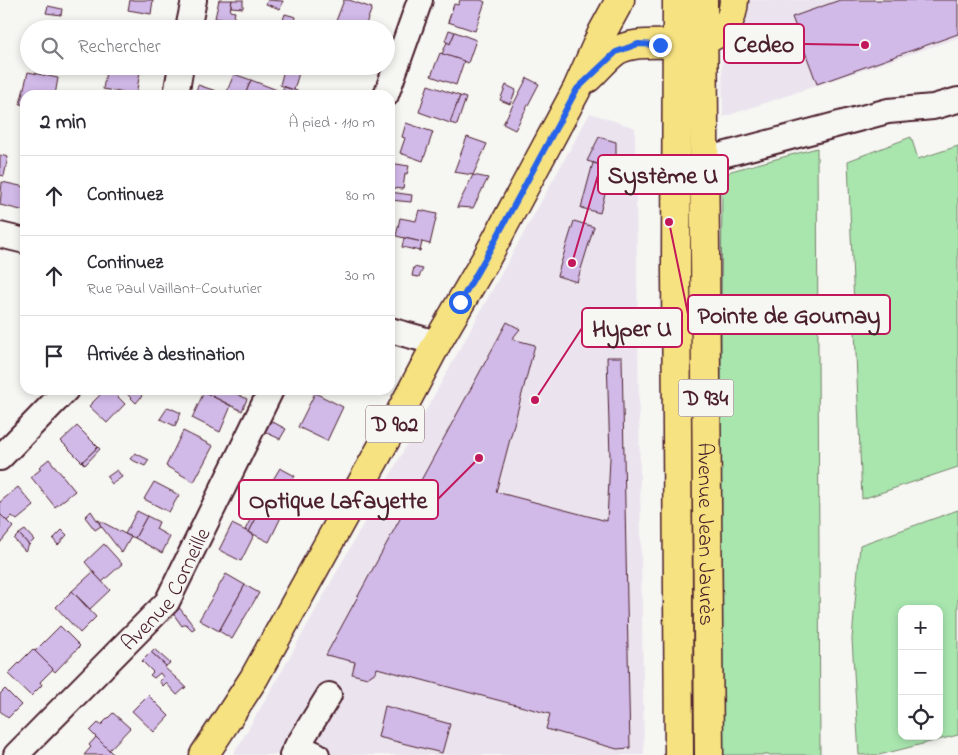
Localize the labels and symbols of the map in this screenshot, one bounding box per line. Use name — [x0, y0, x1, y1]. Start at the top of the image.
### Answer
callout: Cedeo — [724, 24, 804, 63]
text: Cedeo — [734, 29, 794, 64]
route end — [649, 34, 672, 57]
callout: Système U — [598, 155, 728, 194]
text: Système U — [608, 160, 718, 196]
route start — [449, 291, 472, 314]
callout: Pointe de Gournay — [688, 295, 890, 334]
text: Pointe de Gournay — [698, 300, 880, 336]
callout: Hyper U — [582, 308, 682, 347]
text: Hyper U — [592, 313, 672, 349]
road number: D 934 — [678, 379, 734, 416]
road number: D 902 — [366, 406, 424, 442]
street label: Avenue Jean Jaurès — [688, 442, 721, 626]
callout: Optique Lafayette — [239, 480, 438, 519]
text: Optique Lafayette — [249, 485, 429, 521]
street label: Avenue Corneille — [114, 523, 220, 659]

